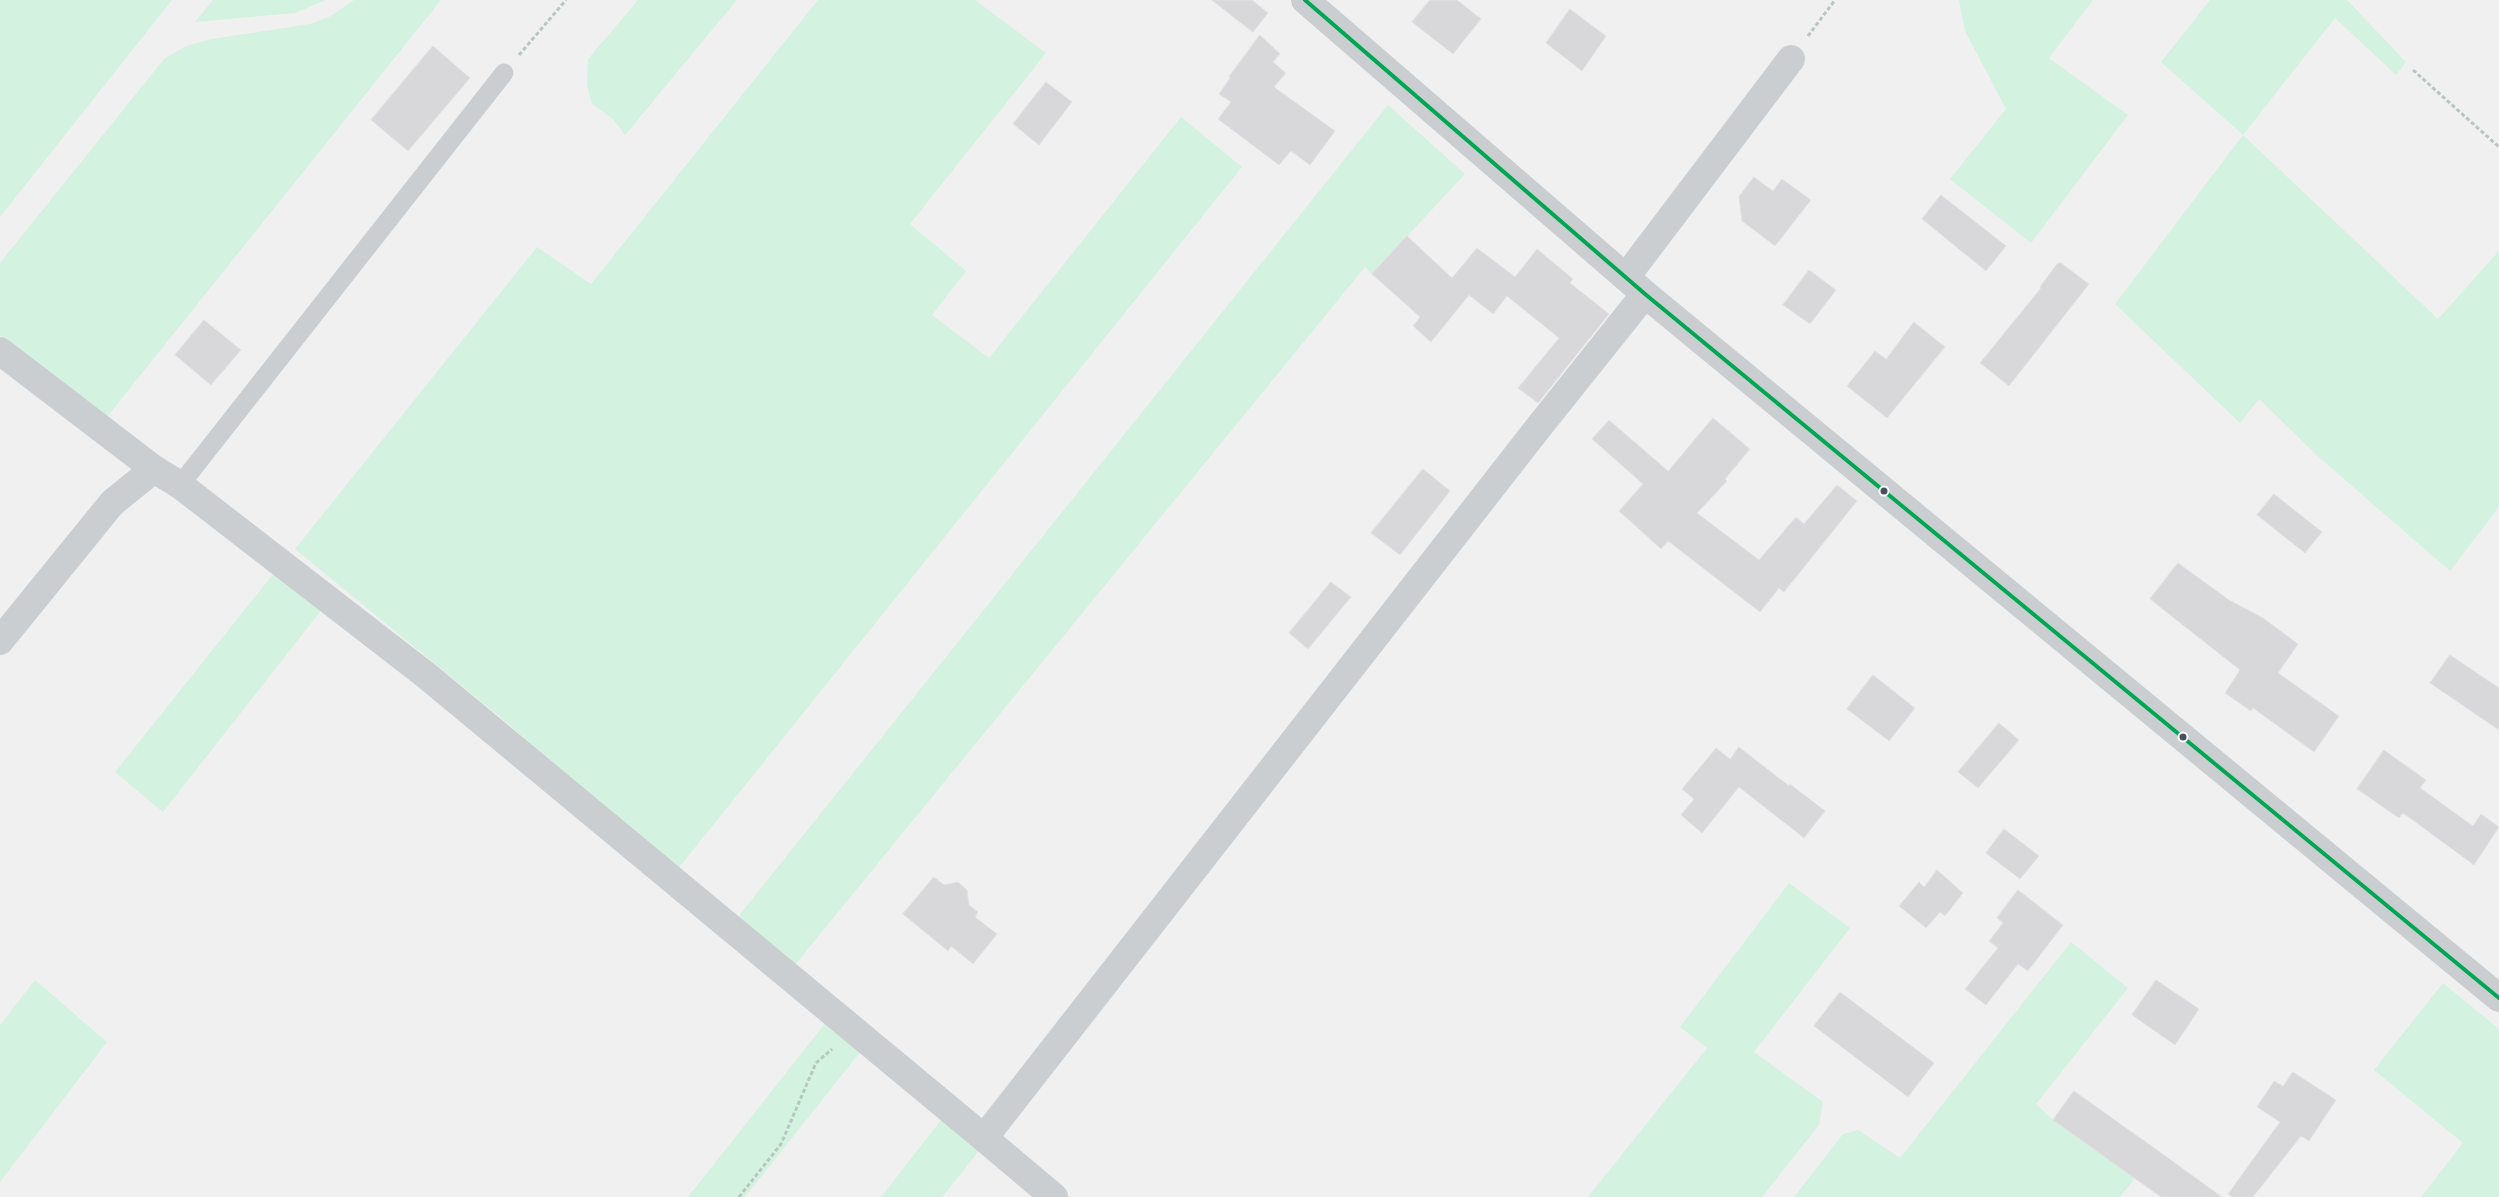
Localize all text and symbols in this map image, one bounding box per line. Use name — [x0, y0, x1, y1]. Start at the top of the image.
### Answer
unlabelled marker — [1879, 486, 1889, 496]
unlabelled marker — [2178, 732, 2188, 742]

